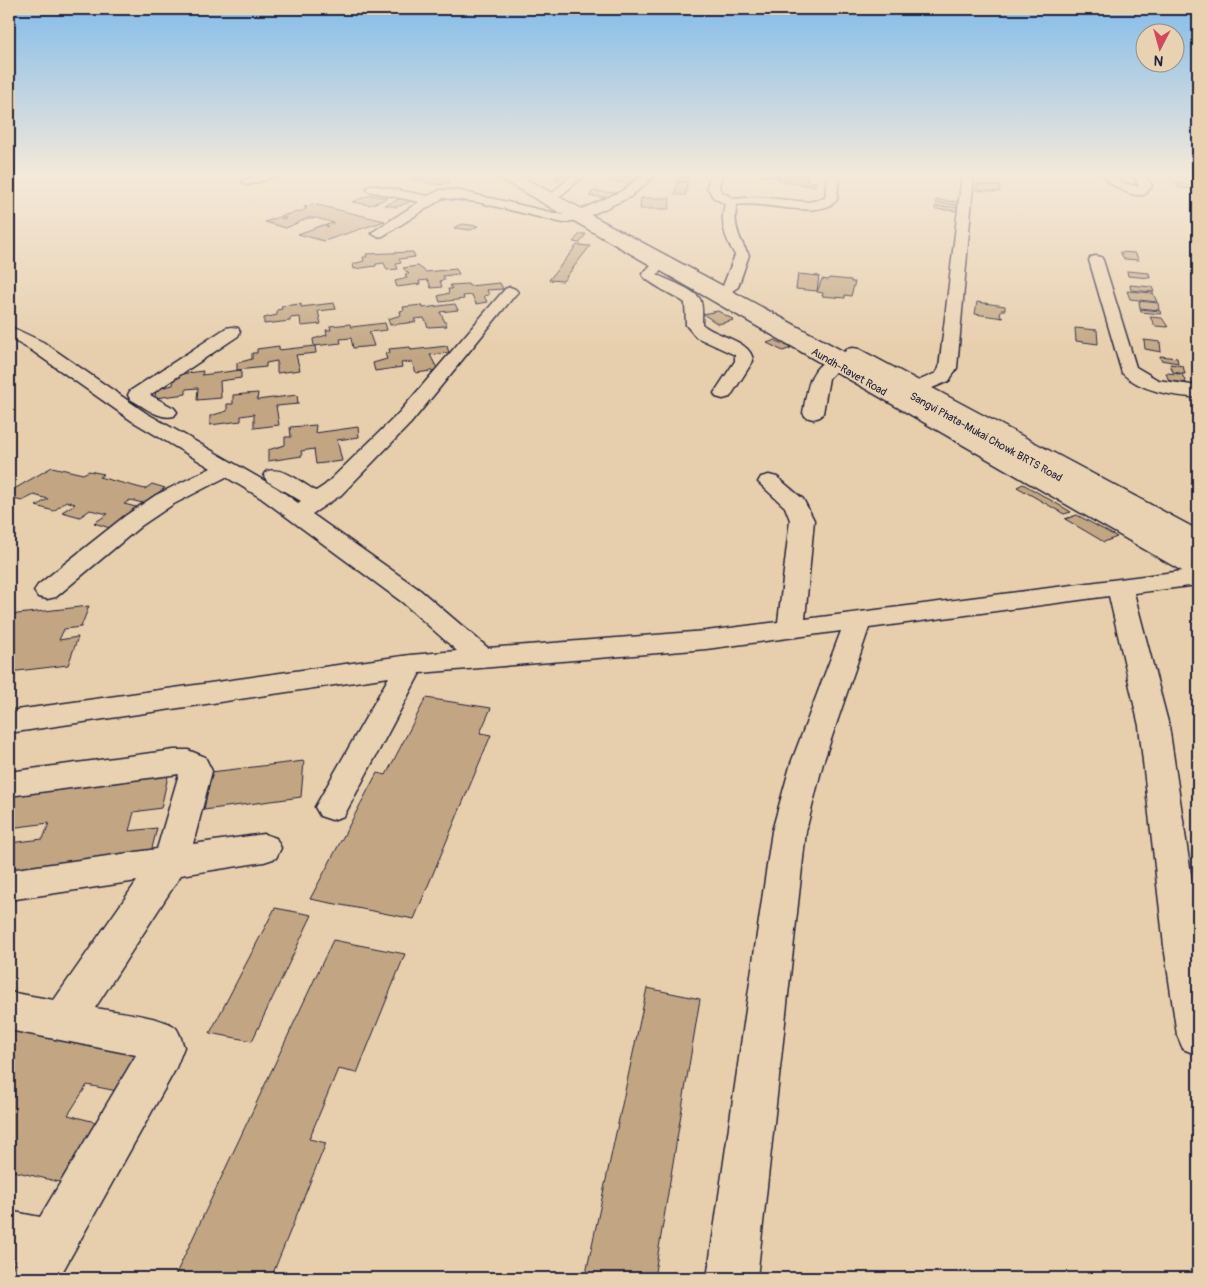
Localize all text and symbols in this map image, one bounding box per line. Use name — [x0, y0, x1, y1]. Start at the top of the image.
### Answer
north arrow — [1134, 22, 1184, 72]
text: N — [1153, 51, 1164, 69]
street label: Aundh-Ravet Road — [809, 345, 889, 399]
street label: Sangvi Phata-Mukai Chowk BRTS Road — [907, 390, 1065, 484]

